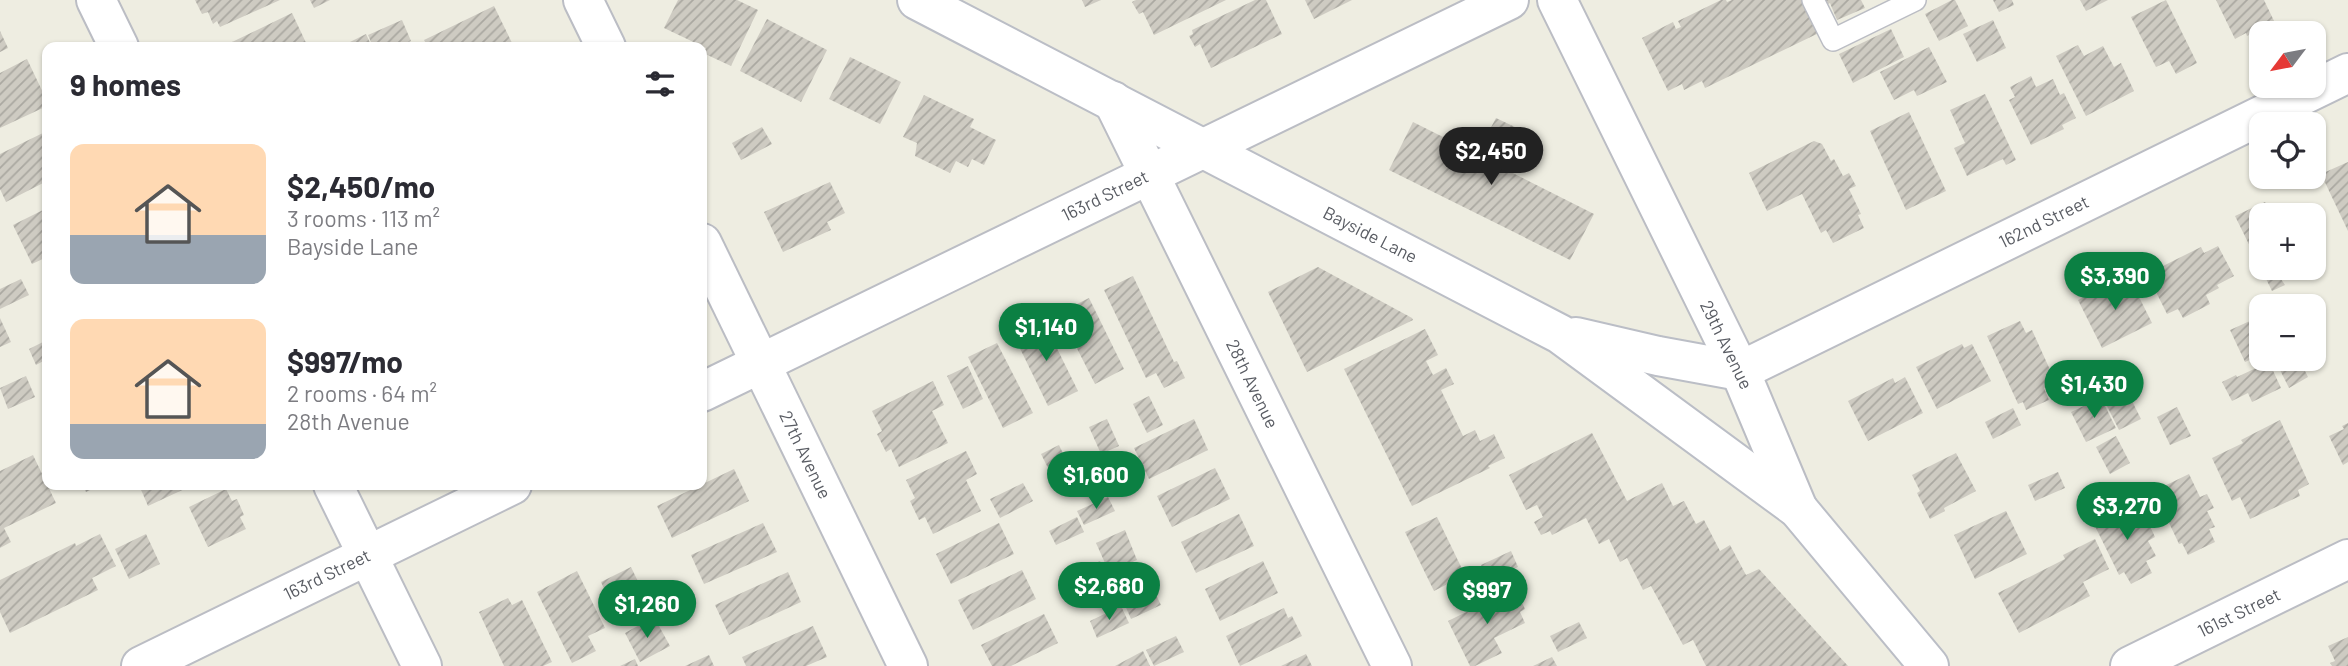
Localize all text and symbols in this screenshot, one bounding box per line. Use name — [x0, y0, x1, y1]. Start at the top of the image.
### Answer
north arrow — [2249, 21, 2326, 98]
map controls — [2249, 21, 2326, 371]
icon: filters — [641, 65, 679, 103]
text: 9 homes — [70, 66, 181, 102]
button: locate — [2249, 112, 2326, 189]
pin: $2,450 — [1434, 128, 1548, 187]
text: $2,450 — [1455, 136, 1527, 164]
street label: 163rd Street — [1058, 165, 1152, 226]
text: $2,450/mo — [287, 168, 435, 204]
icon: home — [126, 172, 210, 256]
street label: 162nd Street — [1995, 190, 2092, 252]
street label: Bayside Lane — [1320, 201, 1421, 267]
button: + — [2249, 203, 2326, 280]
text: 3 rooms · 113 m² — [287, 204, 440, 232]
text: Bayside Lane — [287, 232, 418, 260]
pin: $3,390 — [2058, 252, 2172, 312]
text: $3,390 — [2080, 261, 2150, 289]
button: − — [2249, 294, 2326, 371]
street label: 29th Avenue — [1696, 297, 1758, 393]
pin: $1,140 — [989, 304, 1103, 363]
text: $1,140 — [1015, 312, 1077, 340]
street label: 28th Avenue — [1222, 336, 1284, 432]
text: $997/mo — [287, 343, 403, 379]
icon: home — [126, 347, 210, 431]
pin: $1,430 — [2037, 360, 2151, 420]
text: $1,430 — [2061, 369, 2127, 397]
text: 2 rooms · 64 m² — [287, 379, 437, 407]
text: 28th Avenue — [287, 407, 410, 435]
street label: 27th Avenue — [775, 407, 837, 502]
pin: $1,600 — [1039, 452, 1153, 511]
text: $1,600 — [1063, 460, 1129, 488]
pin: $3,270 — [2070, 482, 2184, 542]
text: $3,270 — [2092, 491, 2162, 519]
street label: 163rd Street — [280, 544, 374, 605]
pin: $2,680 — [1052, 562, 1166, 622]
pin: $997 — [1446, 566, 1528, 626]
text: $2,680 — [1074, 571, 1144, 599]
text: $997 — [1463, 575, 1512, 603]
pin: $1,260 — [590, 580, 704, 640]
street label: 161st Street — [2194, 583, 2284, 642]
text: $1,260 — [614, 589, 680, 617]

